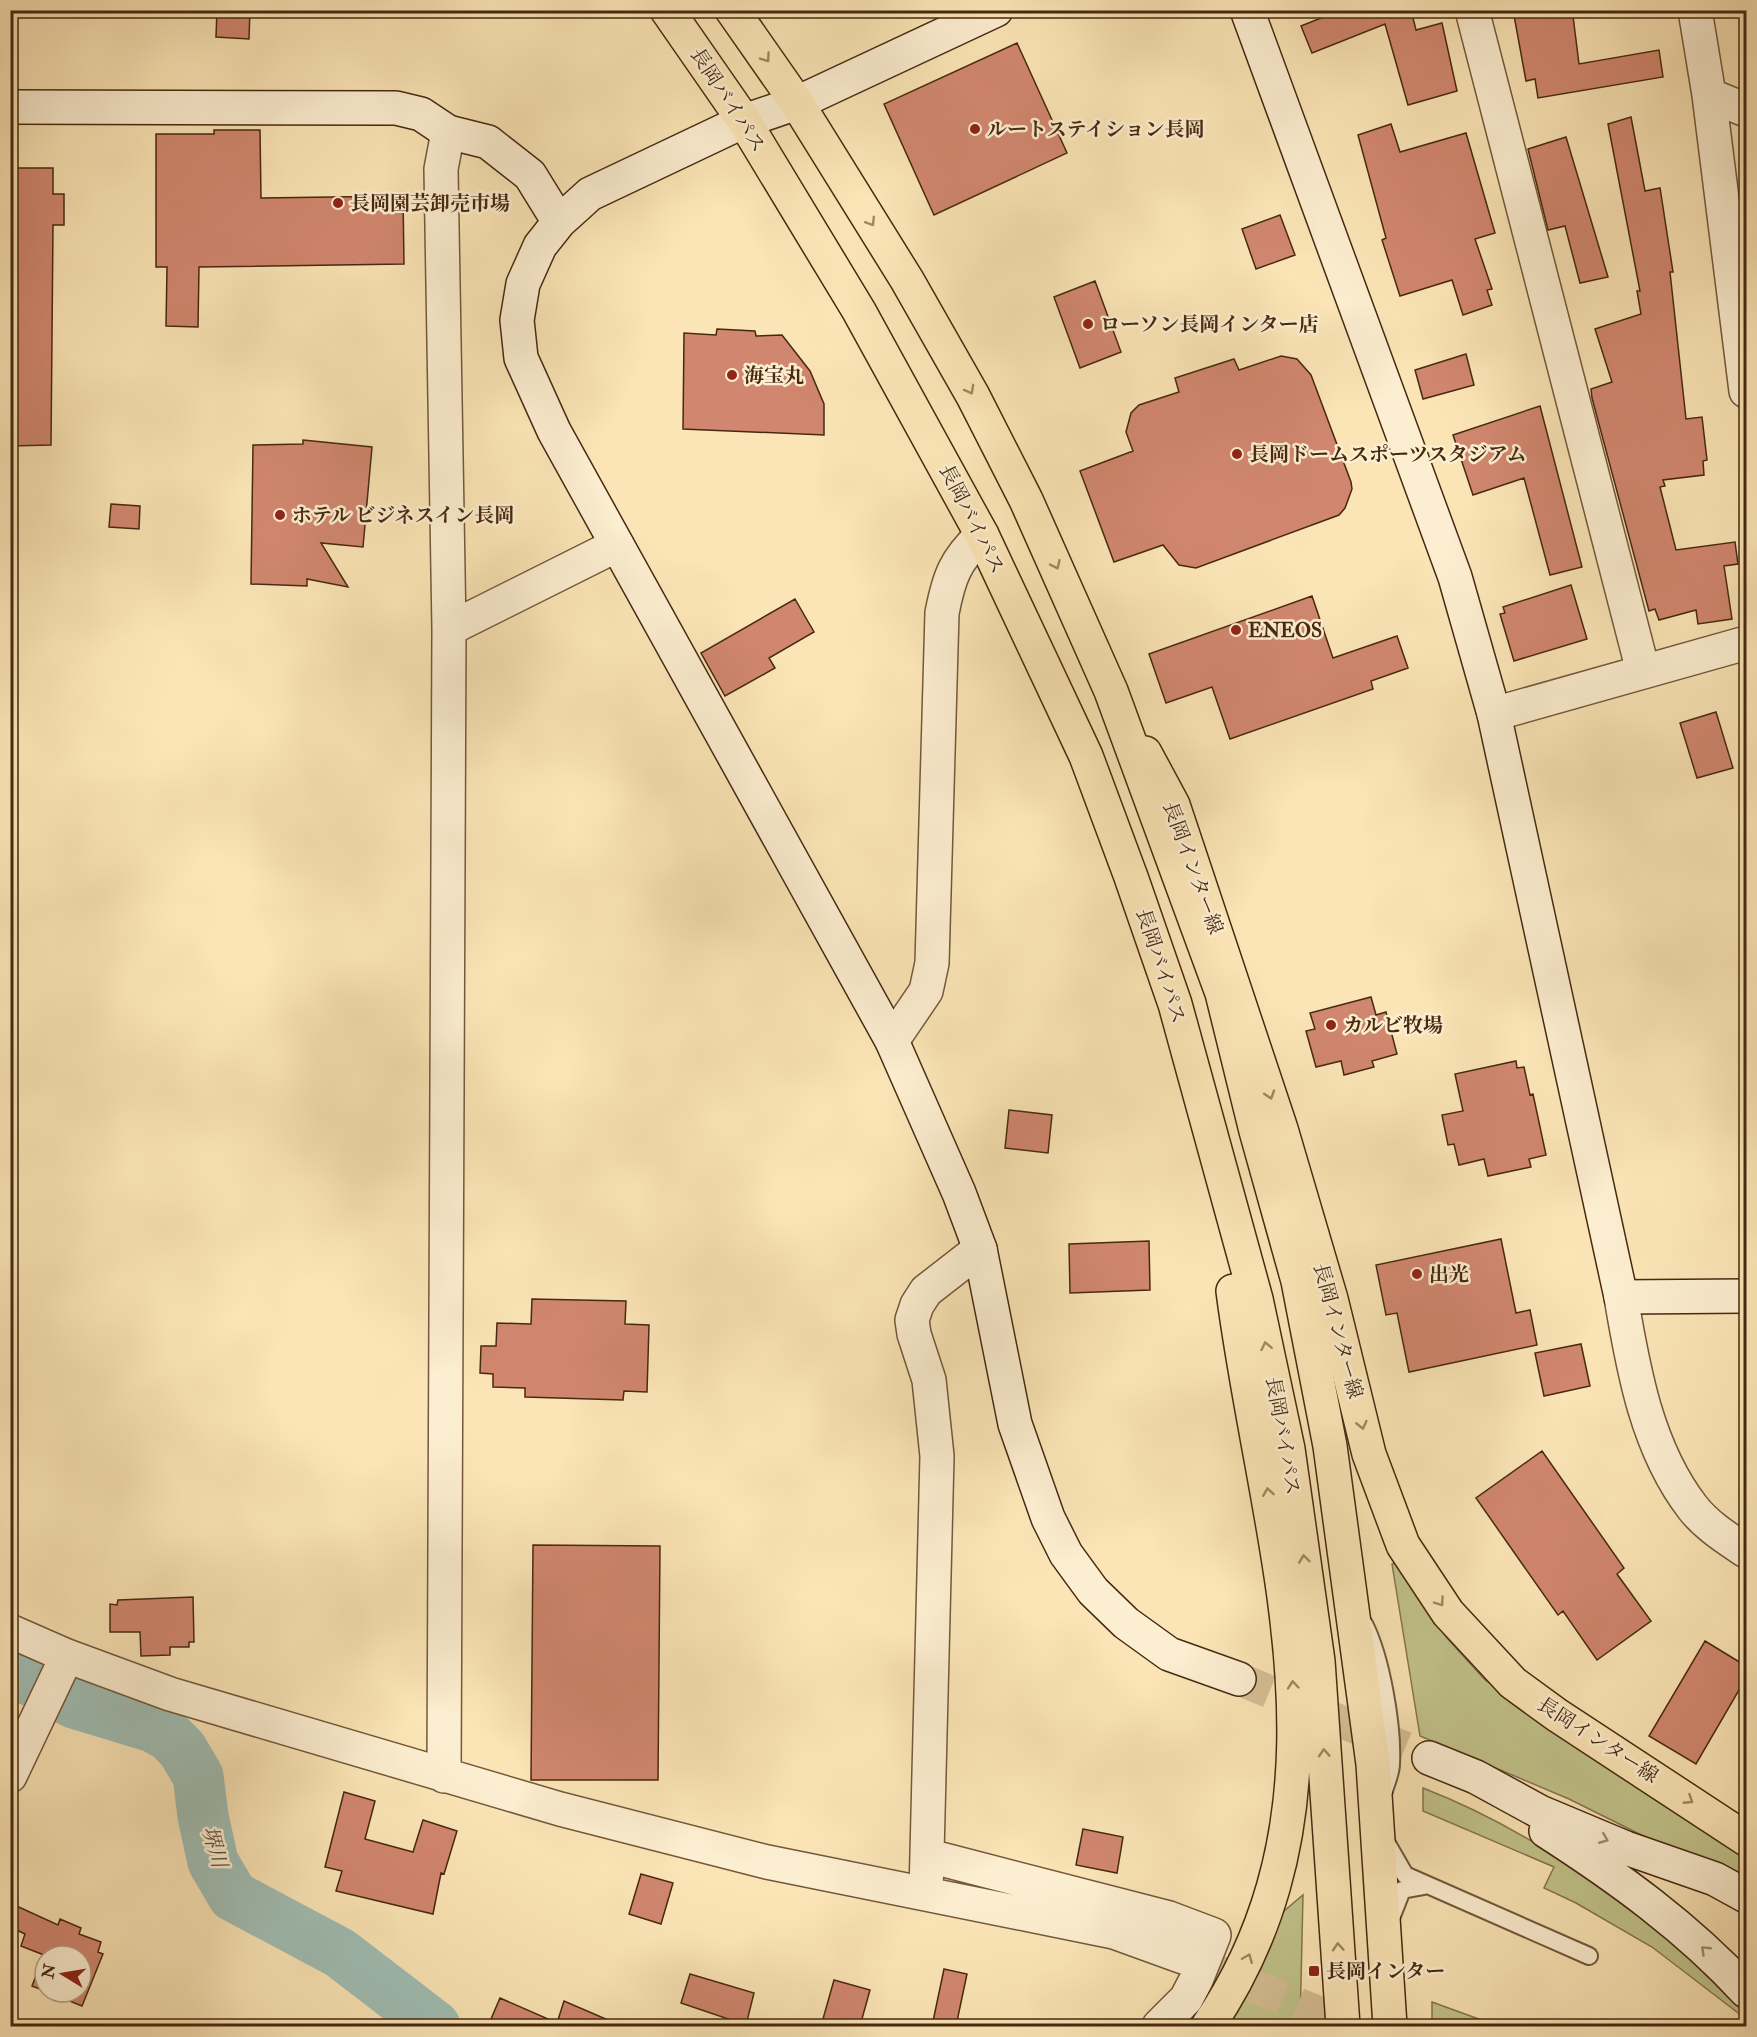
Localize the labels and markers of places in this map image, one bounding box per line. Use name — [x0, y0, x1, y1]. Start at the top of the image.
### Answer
place label: ルートステイション長岡 — [987, 117, 1205, 142]
marker: ルートステイション長岡 — [968, 122, 982, 136]
place label: 長岡園芸卸売市場 — [350, 191, 510, 216]
marker: 長岡園芸卸売市場 — [331, 196, 345, 210]
place label: ローソン長岡インター店 — [1100, 312, 1318, 337]
marker: ローソン長岡インター店 — [1081, 317, 1095, 331]
place label: 海宝丸 — [744, 363, 804, 388]
marker: 海宝丸 — [725, 368, 739, 382]
place label: 長岡ドームスポーツスタジアム — [1249, 442, 1526, 467]
marker: 長岡ドームスポーツスタジアム — [1230, 447, 1244, 461]
place label: ホテル ビジネスイン長岡 — [292, 503, 514, 528]
marker: ホテル ビジネスイン長岡 — [273, 508, 287, 522]
place label: ENEOS — [1248, 618, 1322, 643]
marker: ENEOS — [1229, 623, 1243, 637]
place label: カルビ牧場 — [1343, 1013, 1443, 1038]
marker: カルビ牧場 — [1324, 1018, 1338, 1032]
place label: 出光 — [1429, 1262, 1469, 1287]
marker: 出光 — [1410, 1267, 1424, 1281]
place label: 長岡インター — [1326, 1959, 1445, 1984]
marker: 長岡インター — [1307, 1964, 1321, 1978]

